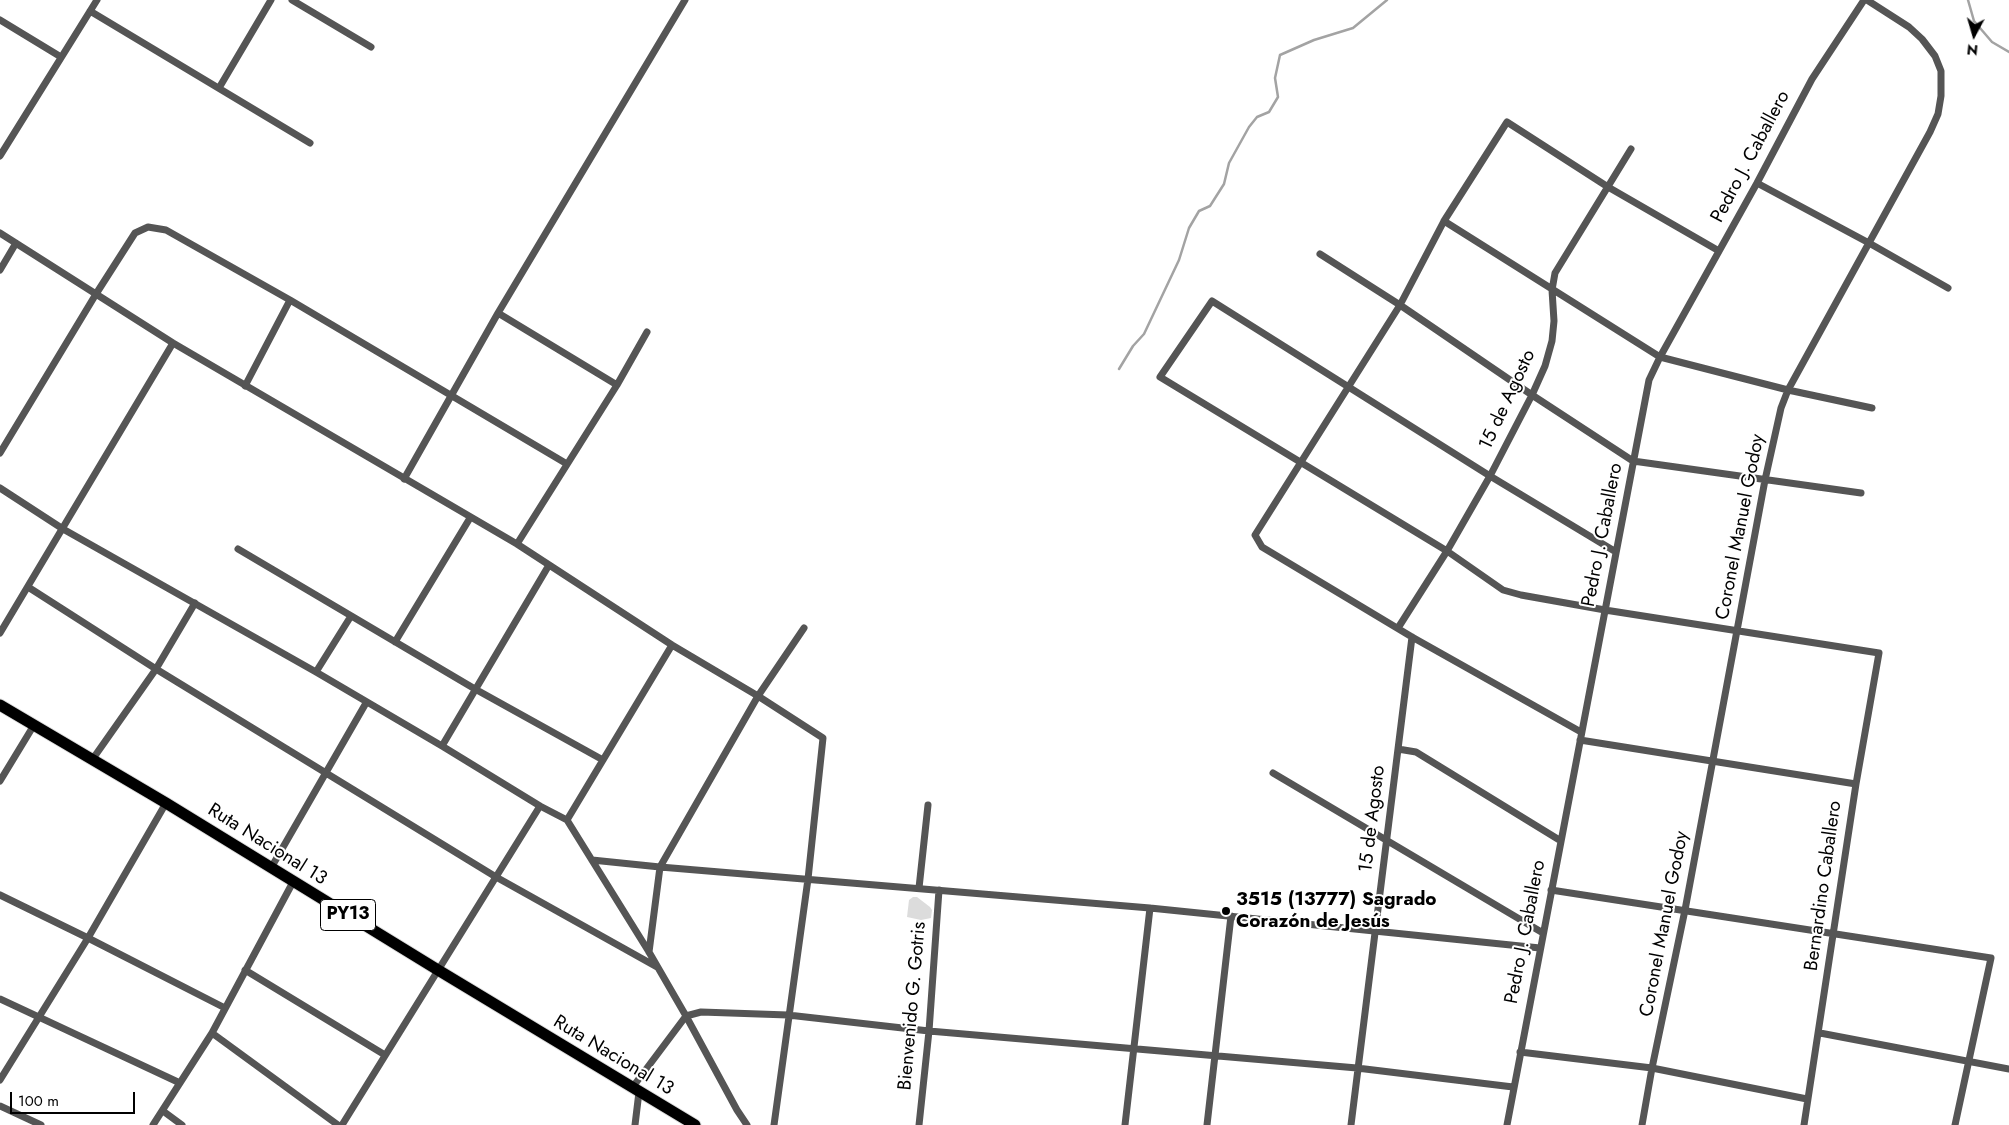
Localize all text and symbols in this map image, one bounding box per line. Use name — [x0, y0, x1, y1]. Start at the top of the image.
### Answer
north arrow — [1949, 10, 1999, 60]
text: N — [1966, 39, 1979, 60]
street label: Pedro J. Caballero — [1707, 87, 1795, 227]
street label: 15 de Agosto — [1475, 346, 1541, 454]
street label: Coronel Manuel Godoy — [1712, 432, 1770, 622]
street label: Pedro J. Caballero — [1578, 461, 1628, 609]
street label: 15 de Agosto — [1355, 764, 1391, 874]
street label: Ruta Nacional 13 — [203, 799, 331, 891]
street label: Bernardino Caballero — [1801, 799, 1847, 973]
street label: Coronel Manuel Godoy — [1636, 829, 1694, 1019]
street label: Pedro J. Caballero — [1501, 858, 1551, 1006]
place label: 3515 (13777) Sagrado Corazón de Jesús — [1236, 889, 1437, 933]
road number: PY13 — [320, 900, 376, 930]
marker: 3515 (13777) Sagrado Corazón de Jesús — [1220, 905, 1232, 917]
street label: Bienvenido G. Gotris — [894, 921, 932, 1091]
street label: Ruta Nacional 13 — [549, 1011, 677, 1101]
scale bar — [12, 1082, 138, 1114]
text: 100 m — [18, 1090, 59, 1112]

